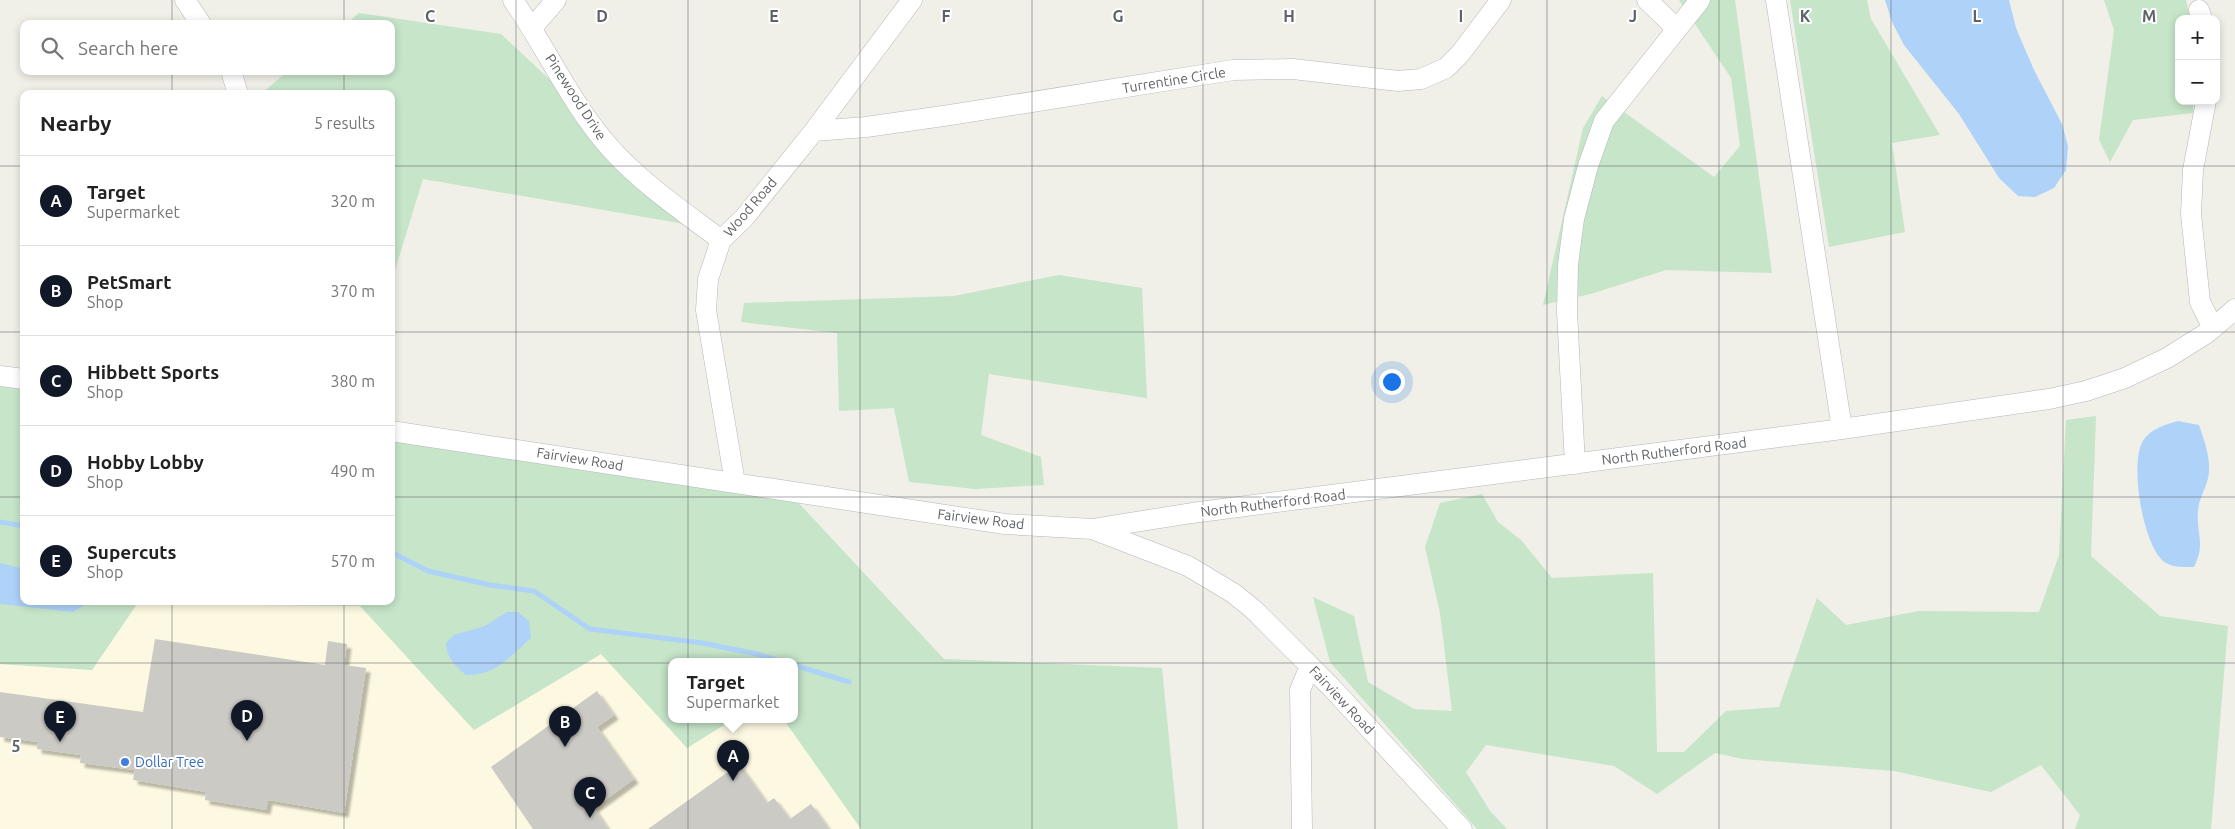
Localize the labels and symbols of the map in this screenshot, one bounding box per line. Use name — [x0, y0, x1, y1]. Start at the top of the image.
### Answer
text: C — [425, 7, 435, 25]
text: D — [596, 7, 608, 25]
text: E — [769, 7, 779, 25]
text: F — [942, 7, 951, 25]
text: G — [1112, 7, 1124, 25]
text: H — [1283, 7, 1295, 25]
text: I — [1459, 7, 1463, 25]
text: J — [1629, 7, 1637, 25]
text: K — [1800, 7, 1811, 25]
text: L — [1973, 7, 1982, 25]
text: M — [2142, 7, 2156, 25]
street label: Pinewood Drive — [542, 51, 610, 143]
street label: Turrentine Circle — [1121, 64, 1227, 96]
street label: Wood Road — [720, 174, 780, 240]
your location — [1379, 369, 1405, 395]
street label: North Rutherford Road — [1601, 434, 1747, 468]
street label: Fairview Road — [536, 444, 624, 474]
street label: North Rutherford Road — [1200, 486, 1346, 520]
street label: Fairview Road — [937, 506, 1025, 532]
street label: Fairview Road — [1306, 663, 1378, 737]
pin: D — [231, 700, 263, 741]
pin: E — [44, 701, 76, 742]
pin: B — [549, 706, 581, 747]
text: 5 — [11, 737, 21, 755]
pin: A — [717, 740, 749, 781]
place label: Dollar Tree — [135, 754, 204, 770]
marker: Dollar Tree — [119, 756, 131, 768]
pin: C — [574, 777, 606, 818]

